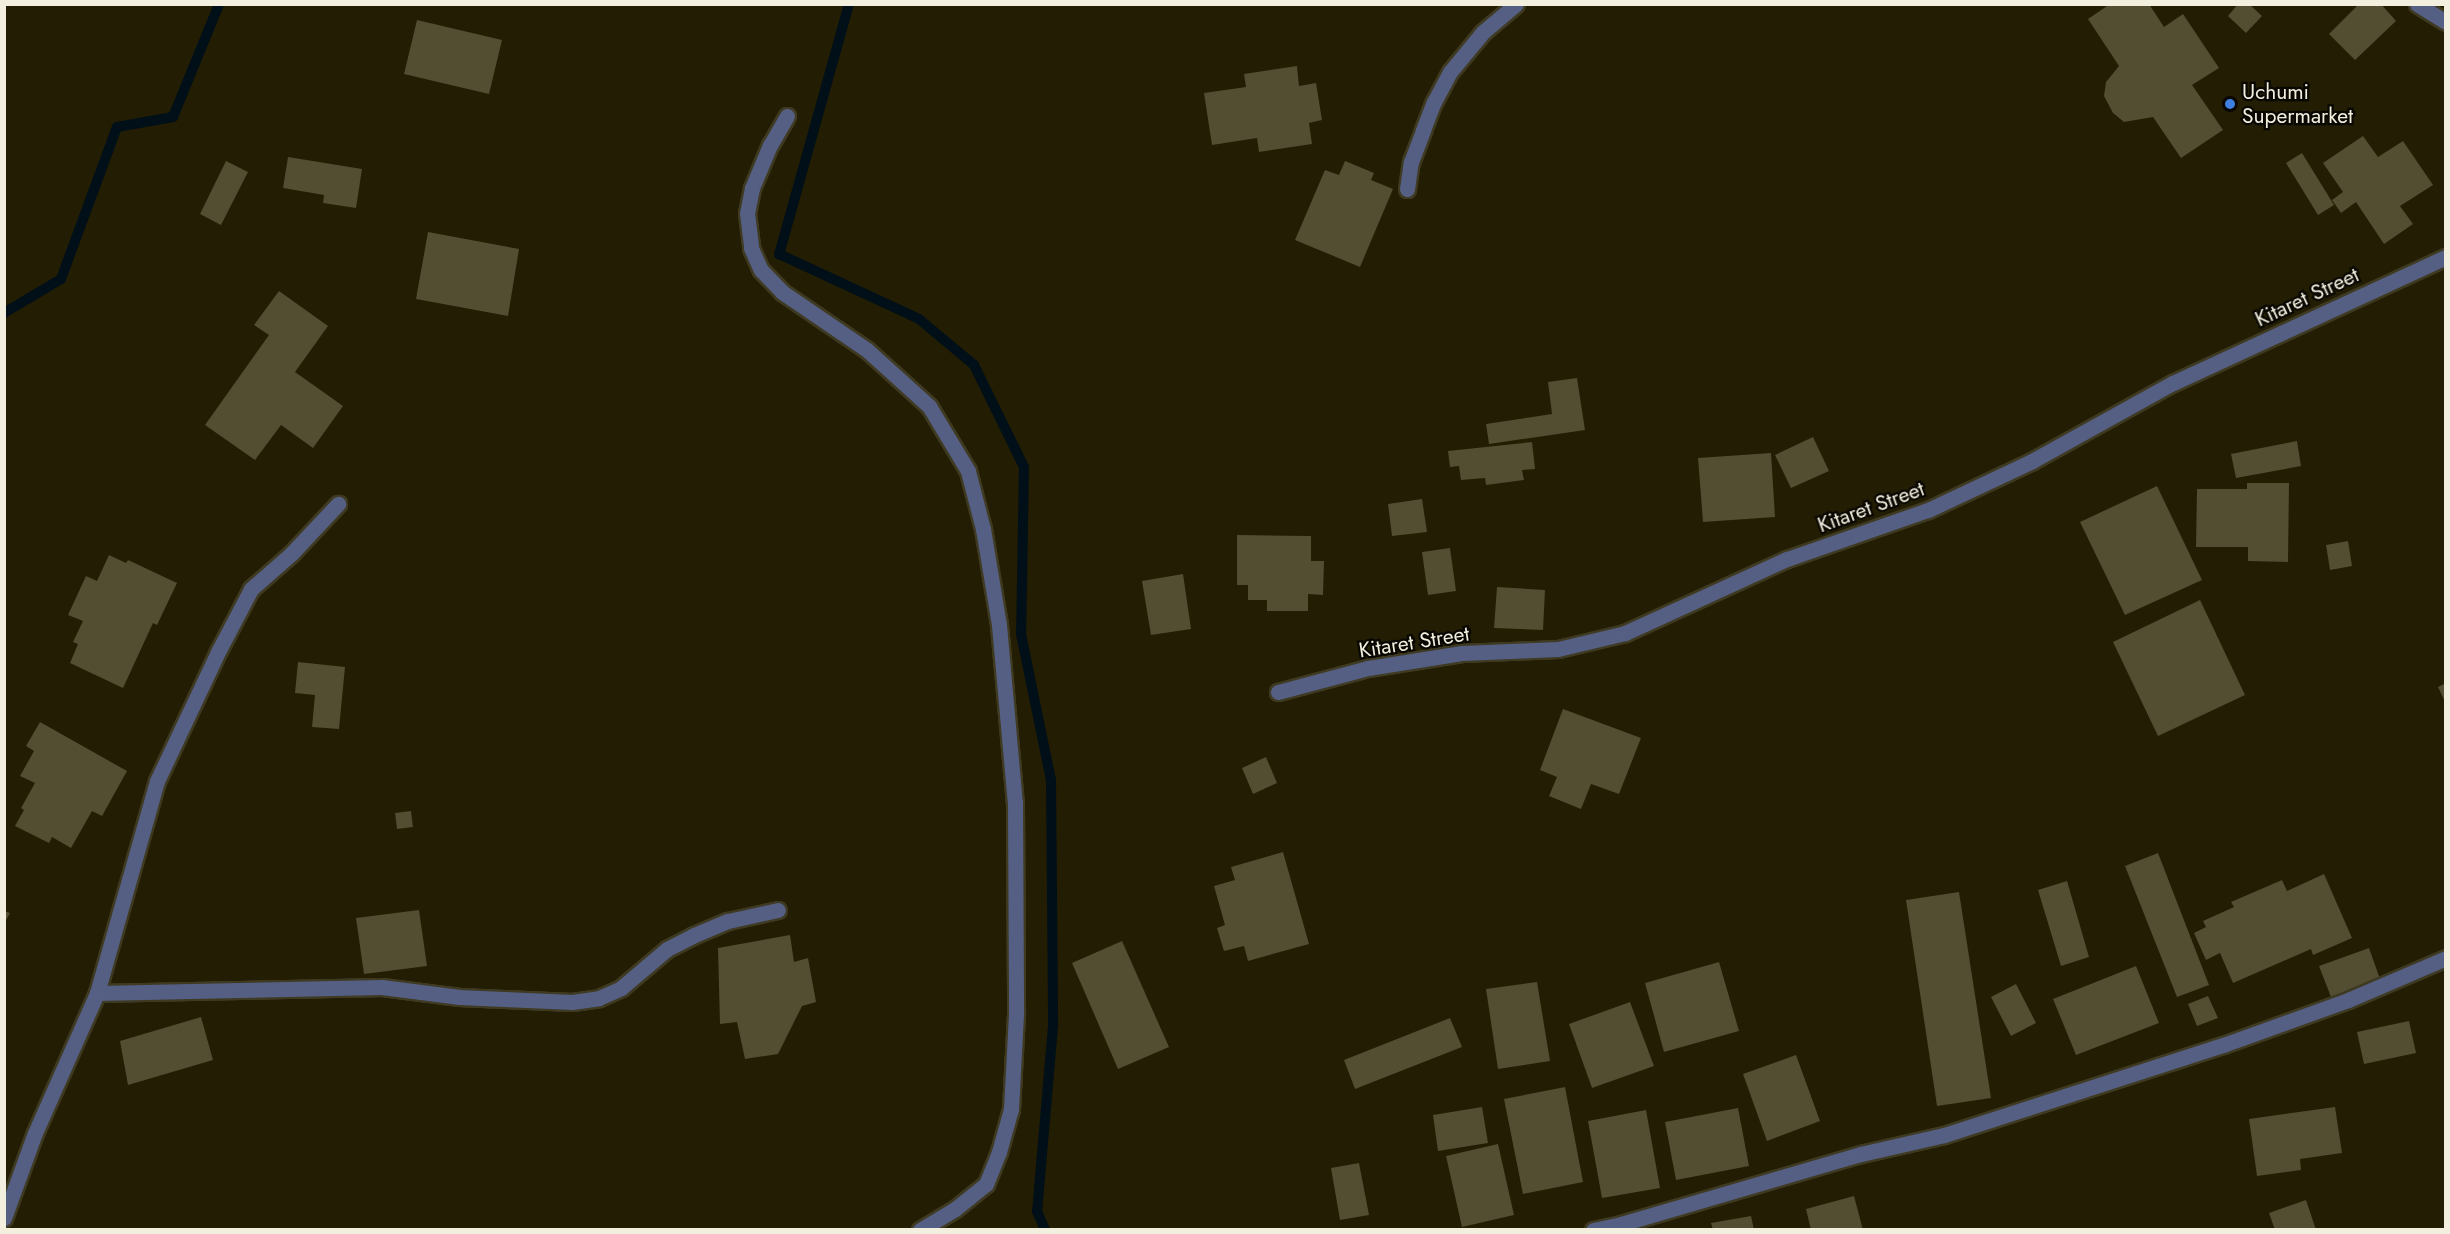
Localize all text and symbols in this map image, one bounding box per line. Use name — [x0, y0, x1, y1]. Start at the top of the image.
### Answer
place label: Uchumi Supermarket — [2242, 79, 2353, 129]
marker: Uchumi Supermarket — [2223, 97, 2237, 111]
street label: Kitaret Street — [2251, 262, 2363, 332]
street label: Kitaret Street — [1814, 476, 1928, 538]
street label: Kitaret Street — [1357, 621, 1471, 663]

